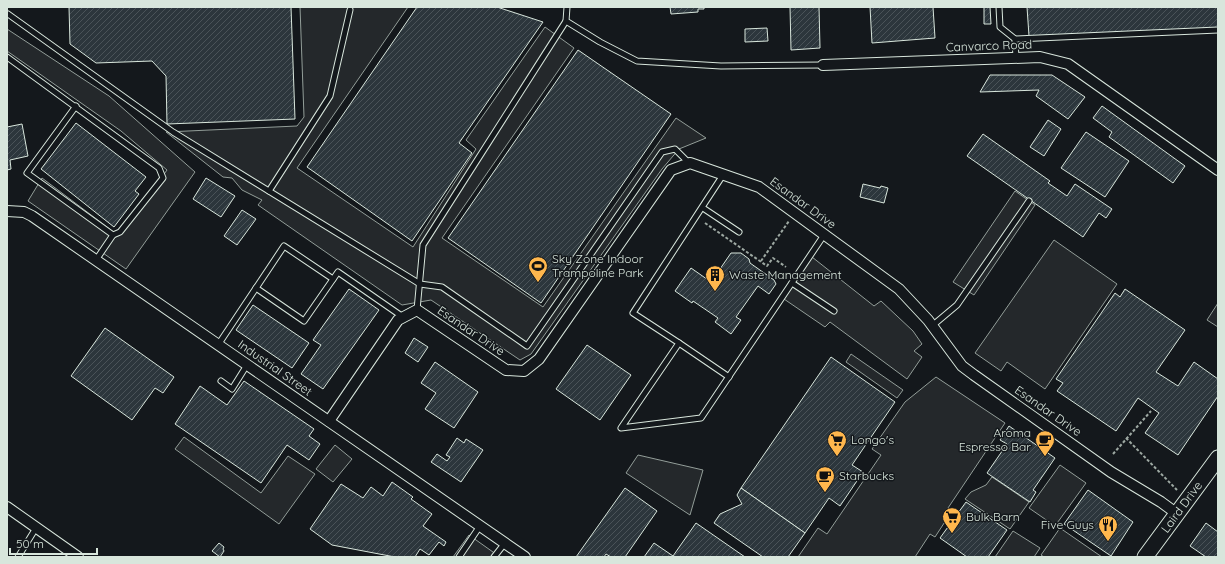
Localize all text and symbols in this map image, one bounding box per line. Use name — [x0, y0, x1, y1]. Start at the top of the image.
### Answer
street label: Canvarco Road — [946, 36, 1032, 55]
street label: Esandar Drive — [767, 174, 839, 232]
place label: Sky Zone Indoor Trampoline Park — [552, 251, 644, 280]
sports icon: Sky Zone Indoor Trampoline Park — [527, 255, 549, 283]
building icon: Waste Management — [704, 264, 726, 292]
place label: Waste Management — [729, 267, 842, 282]
street label: Esandar Drive — [435, 303, 508, 359]
street label: Industrial Street — [235, 336, 315, 399]
street label: Esandar Drive — [1012, 382, 1085, 439]
place label: Aroma Espresso Bar — [959, 425, 1031, 454]
supermarket icon: Longo's — [826, 429, 848, 457]
cafe icon: Aroma Espresso Bar — [1034, 429, 1056, 457]
place label: Longo's — [851, 432, 894, 447]
cafe icon: Starbucks — [814, 465, 836, 493]
place label: Starbucks — [839, 468, 894, 483]
street label: Laird Drive — [1158, 478, 1205, 535]
supermarket icon: Bulk Barn — [941, 506, 963, 534]
place label: Bulk Barn — [966, 509, 1020, 524]
restaurant icon: Five Guys — [1097, 514, 1119, 542]
place label: Five Guys — [1041, 517, 1094, 532]
scale bar — [10, 530, 97, 556]
text: 50 m — [16, 536, 44, 551]

